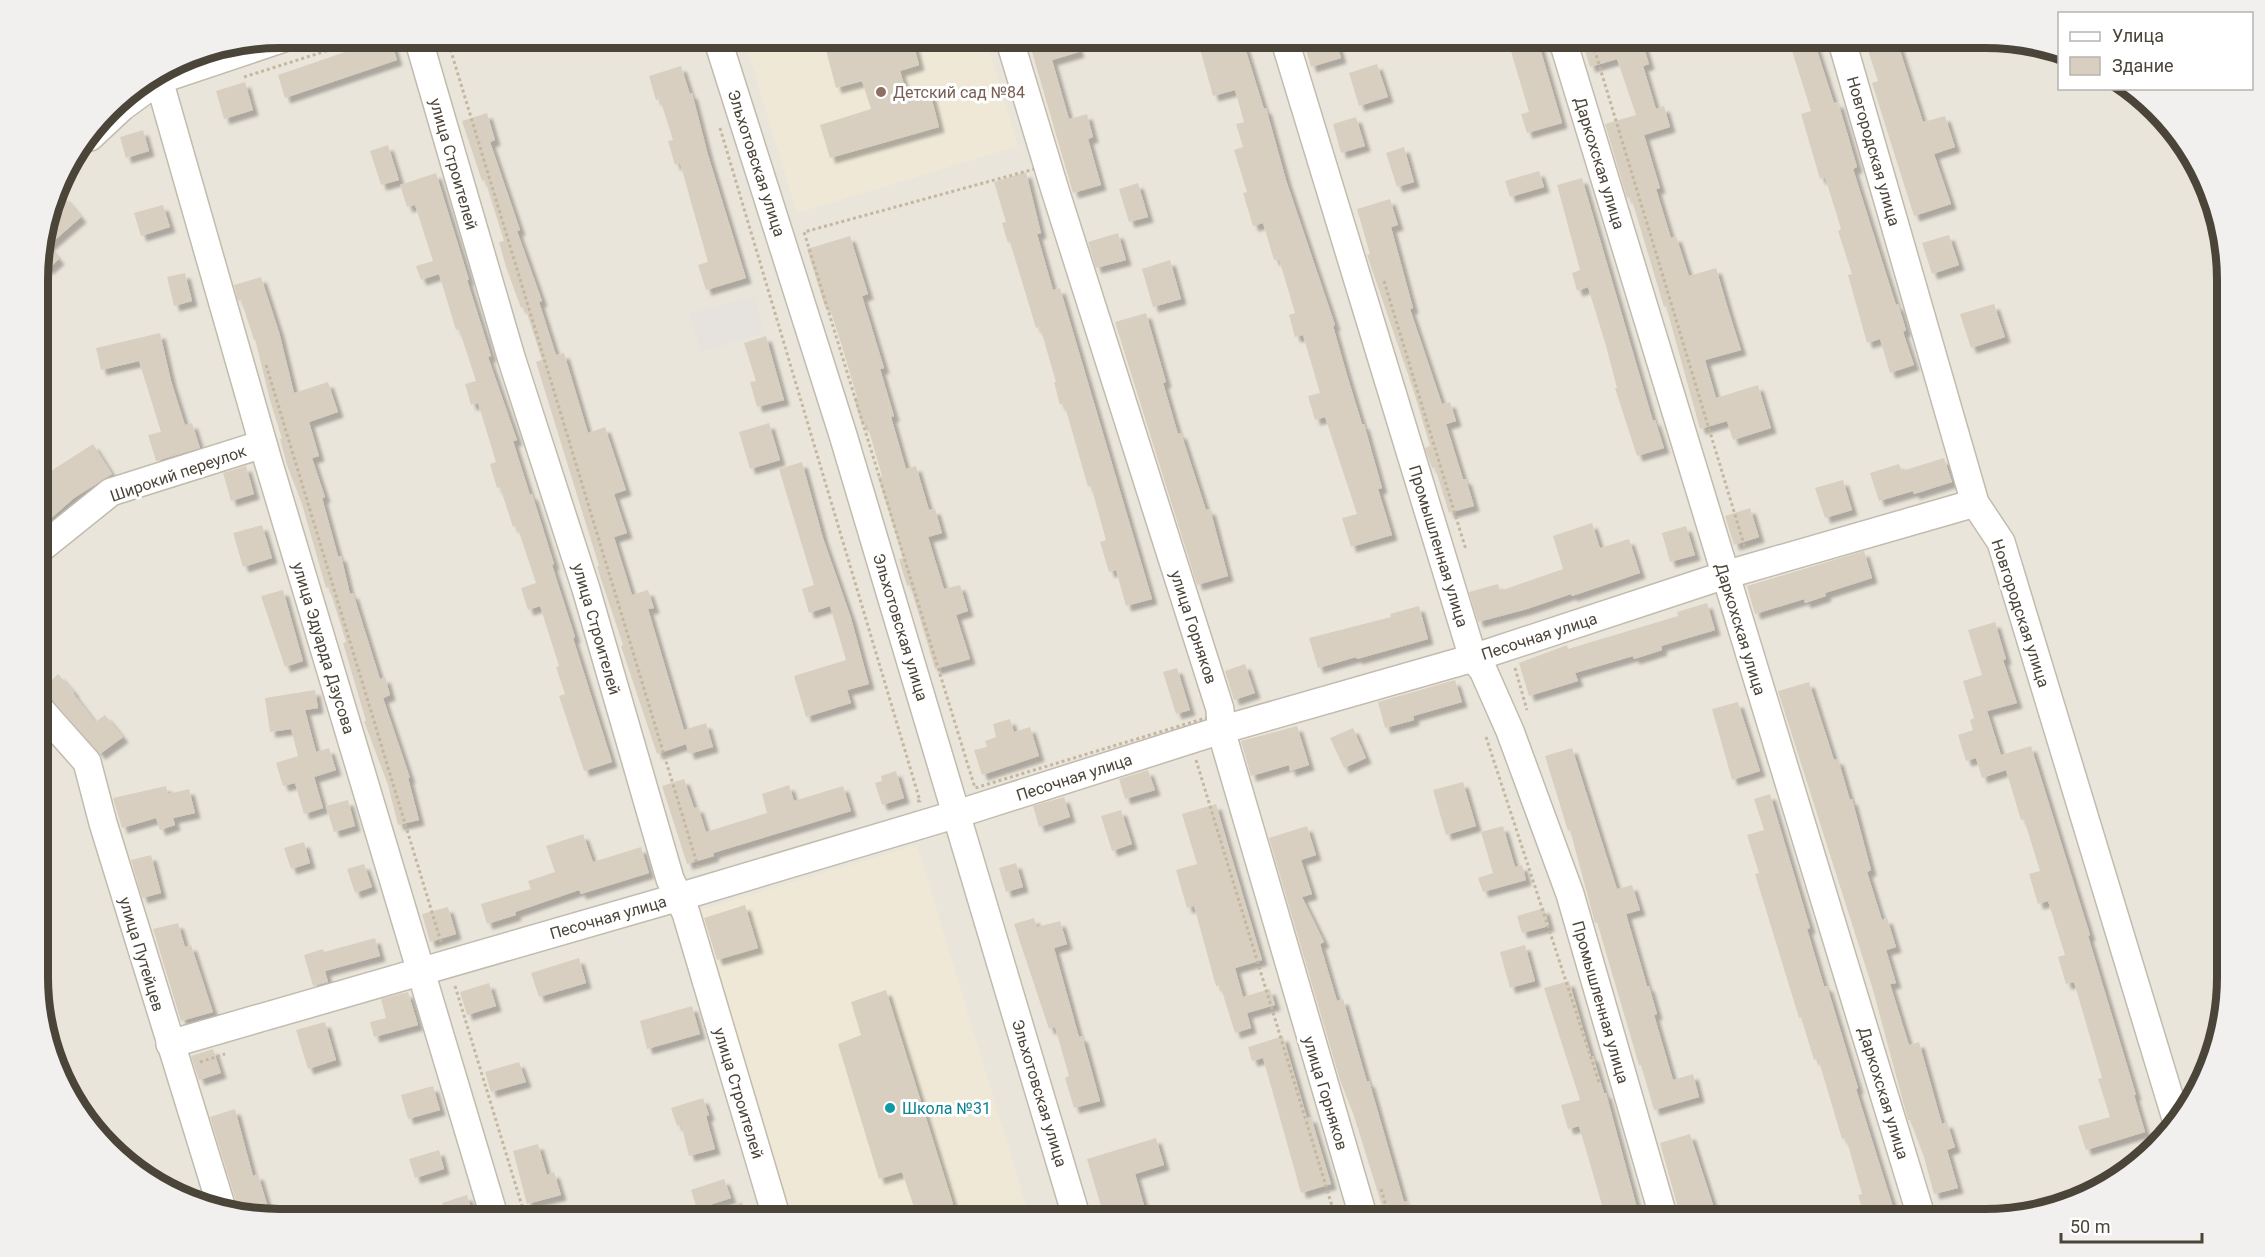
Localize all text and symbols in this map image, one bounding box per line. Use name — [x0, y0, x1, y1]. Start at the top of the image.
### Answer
legend — [2058, 12, 2253, 90]
text: Улица — [2112, 25, 2164, 46]
text: Здание — [2112, 55, 2174, 76]
street label: Новгородская улица — [1843, 74, 1904, 228]
place label: Детский сад №84 — [893, 83, 1025, 102]
marker: Детский сад №84 — [874, 85, 888, 99]
street label: Эльхотовская улица — [724, 87, 789, 239]
street label: Даркохская улица — [1570, 95, 1629, 232]
street label: улица Строителей — [426, 96, 481, 232]
street label: Широкий переулок — [108, 441, 249, 506]
street label: Промышленная улица — [1405, 463, 1472, 629]
street label: Новгородская улица — [1988, 537, 2054, 690]
street label: Эльхотовская улица — [869, 551, 932, 703]
street label: улица Эдуарда Дзусова — [288, 560, 359, 736]
street label: улица Строителей — [569, 561, 624, 697]
street label: Даркохская улица — [1711, 561, 1770, 698]
street label: улица Горняков — [1166, 568, 1221, 686]
street label: Песочная улица — [1479, 609, 1599, 664]
street label: Песочная улица — [1014, 750, 1134, 805]
street label: Песочная улица — [548, 892, 669, 943]
street label: улица Путейцев — [115, 895, 168, 1014]
street label: Промышленная улица — [1568, 919, 1633, 1086]
street label: Эльхотовская улица — [1008, 1017, 1071, 1169]
street label: улица Строителей — [710, 1025, 767, 1161]
street label: Даркохская улица — [1854, 1025, 1913, 1162]
street label: улица Горняков — [1299, 1034, 1352, 1152]
place label: Школа №31 — [902, 1099, 991, 1118]
marker: Школа №31 — [883, 1101, 897, 1115]
scale bar — [2061, 1206, 2202, 1244]
text: 50 m — [2070, 1216, 2110, 1237]

